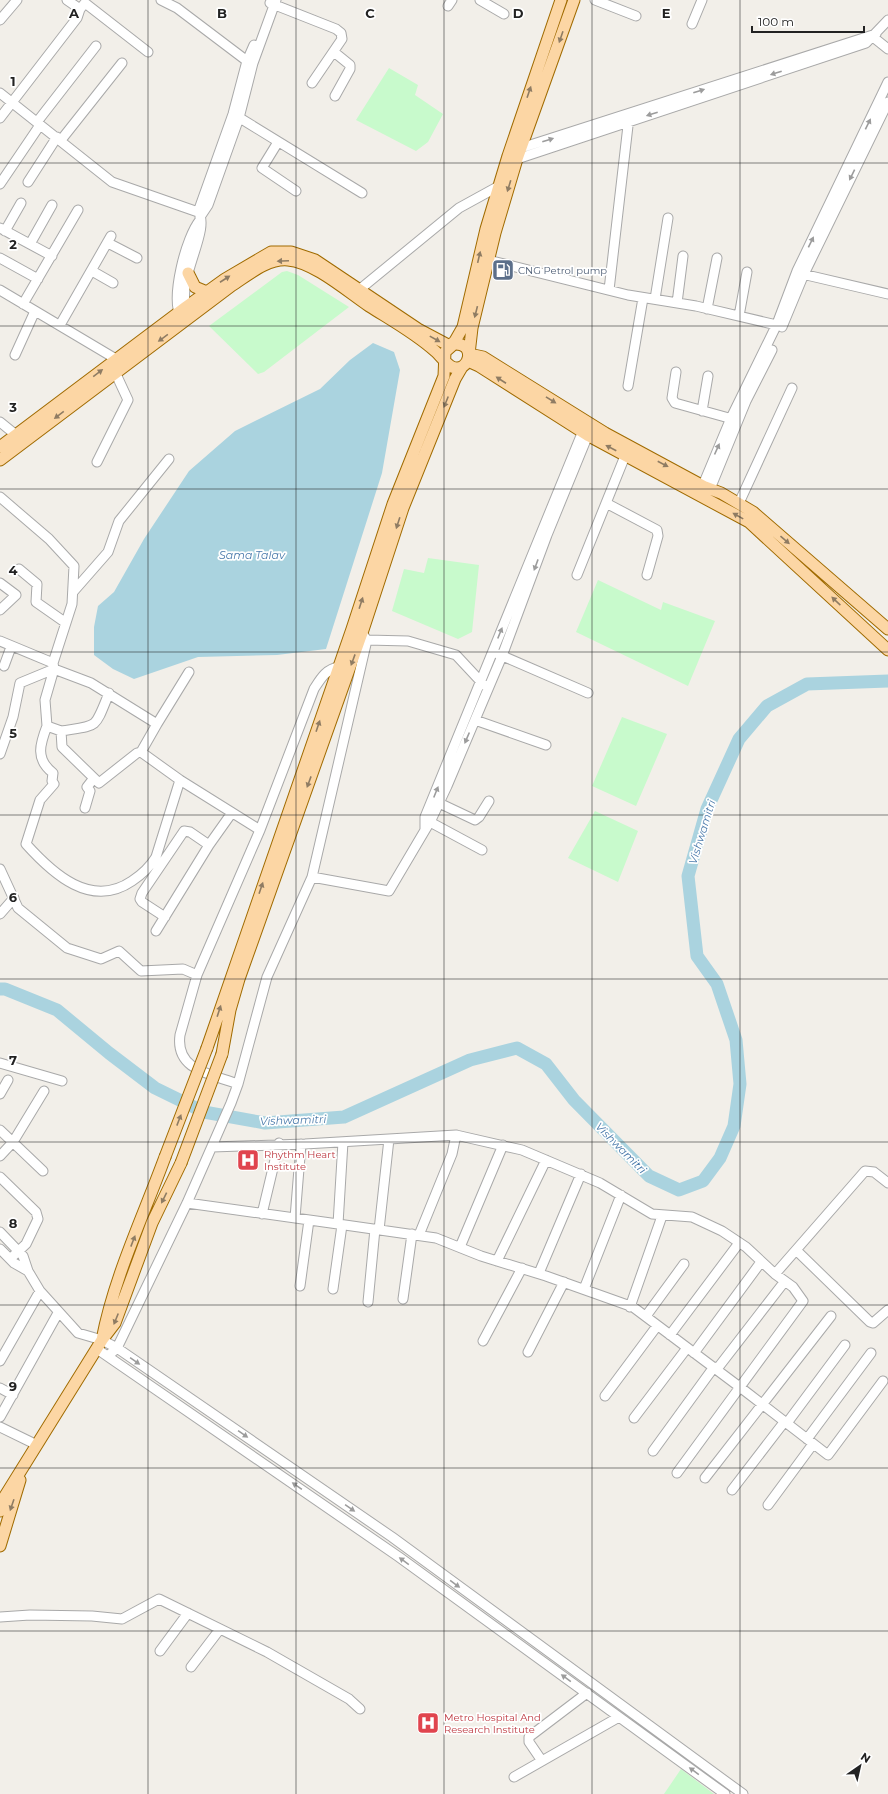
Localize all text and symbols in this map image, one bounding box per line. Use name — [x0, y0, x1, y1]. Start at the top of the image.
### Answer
text: A — [68, 5, 80, 21]
text: B — [217, 5, 227, 21]
text: C — [365, 5, 375, 21]
text: D — [513, 5, 524, 21]
text: E — [662, 5, 671, 21]
scale bar — [752, 8, 864, 34]
text: 100 m — [758, 14, 794, 29]
one-way arrow — [557, 31, 563, 43]
one-way arrow — [769, 70, 781, 76]
text: 1 — [10, 73, 16, 89]
one-way arrow — [527, 86, 533, 98]
one-way arrow — [693, 88, 705, 94]
one-way arrow — [646, 111, 658, 117]
one-way arrow — [865, 119, 871, 130]
one-way arrow — [543, 136, 555, 142]
one-way arrow — [849, 169, 855, 181]
one-way arrow — [506, 180, 512, 192]
text: 2 — [9, 236, 17, 252]
one-way arrow — [808, 236, 814, 247]
one-way arrow — [477, 251, 483, 263]
fuel station icon: CNG Petrol pump — [490, 257, 516, 283]
one-way arrow — [276, 258, 289, 264]
place label: CNG Petrol pump — [518, 264, 607, 277]
one-way arrow — [220, 275, 230, 283]
one-way arrow — [473, 306, 479, 318]
one-way arrow — [157, 333, 168, 342]
one-way arrow — [429, 335, 441, 342]
one-way arrow — [93, 369, 103, 377]
one-way arrow — [495, 376, 506, 383]
one-way arrow — [442, 396, 448, 408]
one-way arrow — [545, 396, 557, 403]
text: 3 — [8, 399, 17, 415]
one-way arrow — [53, 411, 64, 420]
one-way arrow — [714, 443, 720, 455]
one-way arrow — [605, 445, 617, 451]
one-way arrow — [658, 461, 669, 468]
one-way arrow — [732, 512, 744, 519]
one-way arrow — [395, 517, 401, 529]
one-way arrow — [780, 535, 790, 544]
water label: Sama Talav — [219, 548, 286, 562]
one-way arrow — [532, 560, 538, 572]
text: 4 — [9, 562, 18, 578]
one-way arrow — [831, 596, 841, 606]
one-way arrow — [358, 597, 364, 609]
one-way arrow — [498, 626, 504, 638]
one-way arrow — [349, 654, 355, 666]
one-way arrow — [315, 719, 321, 731]
text: 5 — [9, 725, 17, 741]
one-way arrow — [464, 733, 470, 744]
one-way arrow — [306, 776, 312, 788]
one-way arrow — [433, 786, 439, 798]
water label: Vishwamitri — [686, 798, 718, 866]
one-way arrow — [258, 882, 264, 894]
text: 6 — [9, 889, 18, 905]
one-way arrow — [216, 1005, 222, 1017]
text: 7 — [9, 1052, 17, 1068]
water label: Vishwamitri — [260, 1112, 327, 1128]
one-way arrow — [177, 1114, 183, 1126]
water label: Vishwamitri — [593, 1120, 649, 1176]
hospital icon: Rhythm Heart Institute — [235, 1147, 261, 1173]
place label: Rhythm Heart Institute — [264, 1148, 335, 1173]
one-way arrow — [161, 1192, 167, 1204]
text: 8 — [9, 1215, 18, 1231]
one-way arrow — [131, 1235, 137, 1247]
one-way arrow — [113, 1313, 119, 1325]
one-way arrow — [130, 1357, 141, 1365]
text: 9 — [9, 1378, 17, 1394]
one-way arrow — [237, 1430, 248, 1438]
one-way arrow — [292, 1482, 303, 1490]
one-way arrow — [9, 1500, 15, 1512]
one-way arrow — [344, 1504, 355, 1512]
one-way arrow — [399, 1557, 409, 1565]
one-way arrow — [450, 1580, 461, 1588]
one-way arrow — [561, 1674, 571, 1682]
hospital icon: Metro Hospital And Research Institute — [415, 1710, 441, 1736]
place label: Metro Hospital And Research Institute — [444, 1711, 541, 1736]
north arrow — [840, 1746, 880, 1786]
text: N — [858, 1749, 873, 1766]
one-way arrow — [688, 1767, 699, 1775]

